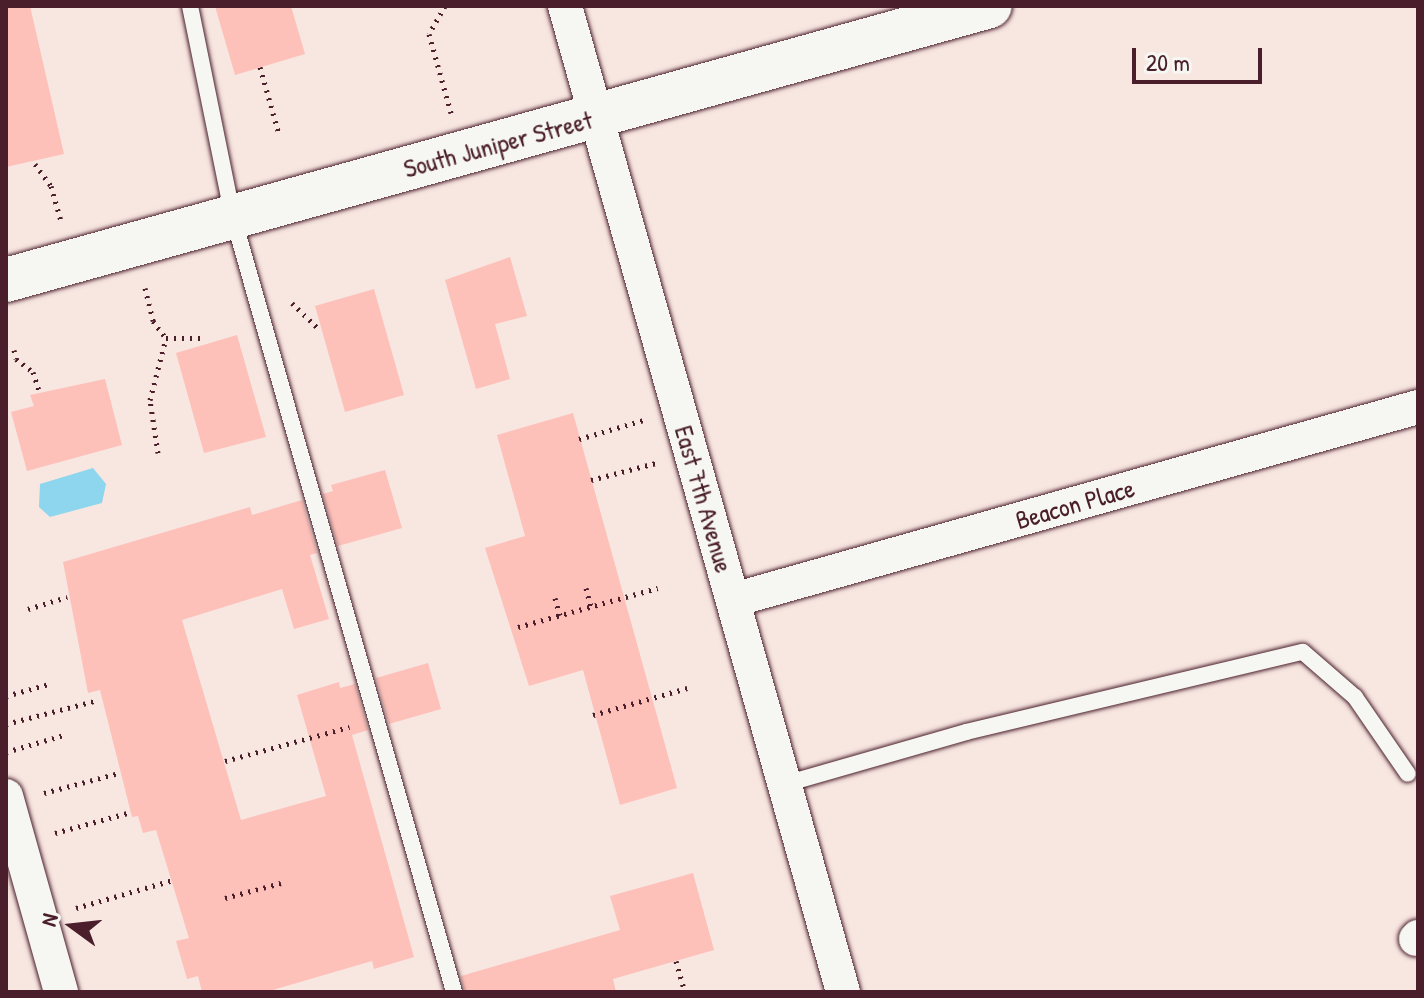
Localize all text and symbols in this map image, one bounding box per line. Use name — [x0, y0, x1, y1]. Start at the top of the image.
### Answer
scale bar — [1136, 32, 1266, 82]
text: 20 m — [1146, 46, 1190, 78]
street label: South Juniper Street — [400, 104, 596, 184]
street label: East 7th Avenue — [668, 422, 740, 576]
street label: Beacon Place — [1012, 472, 1138, 536]
north arrow — [32, 886, 112, 966]
text: N — [33, 910, 65, 929]

